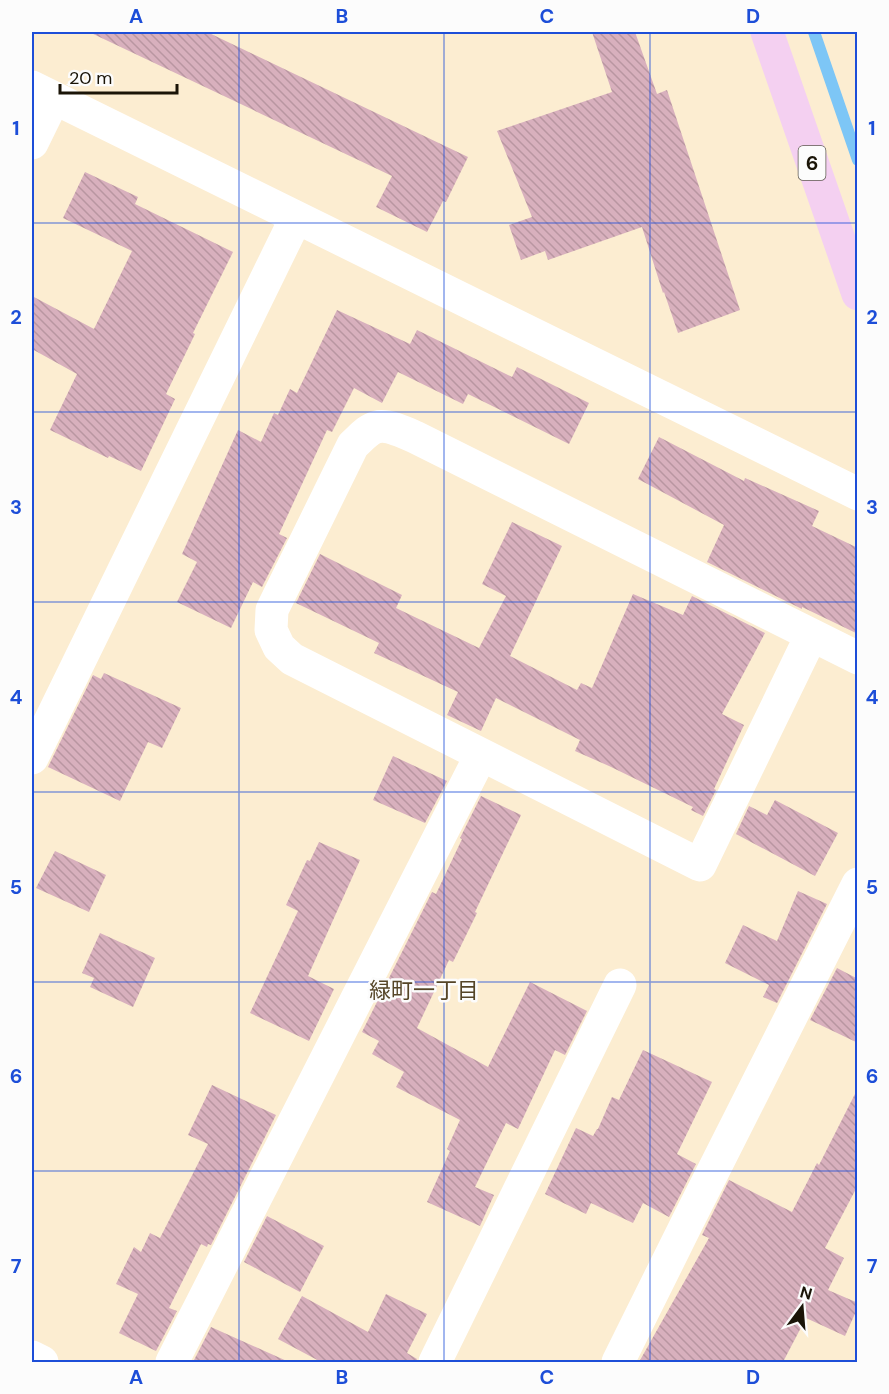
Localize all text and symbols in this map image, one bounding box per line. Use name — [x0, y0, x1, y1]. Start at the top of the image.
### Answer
text: A — [129, 3, 143, 29]
text: B — [336, 3, 348, 29]
text: C — [540, 3, 554, 29]
text: D — [746, 3, 760, 29]
scale bar — [60, 57, 177, 95]
text: 20 m — [69, 66, 112, 90]
text: 1 — [12, 115, 20, 141]
text: 1 — [868, 115, 876, 141]
road number: 6 — [798, 146, 826, 180]
text: 2 — [10, 304, 22, 330]
text: 2 — [866, 304, 878, 330]
text: 3 — [10, 494, 22, 520]
text: 3 — [866, 494, 878, 520]
text: 4 — [10, 684, 23, 710]
text: 4 — [866, 684, 879, 710]
text: 5 — [10, 874, 22, 900]
text: 5 — [866, 874, 878, 900]
district label: 緑町一丁目 — [369, 976, 479, 1005]
text: 6 — [10, 1063, 22, 1089]
text: 6 — [866, 1063, 878, 1089]
text: 7 — [11, 1253, 22, 1279]
text: 7 — [867, 1253, 878, 1279]
north arrow — [772, 1277, 832, 1337]
text: N — [797, 1281, 815, 1305]
text: A — [129, 1364, 143, 1390]
text: B — [336, 1364, 348, 1390]
text: C — [540, 1364, 554, 1390]
text: D — [746, 1364, 760, 1390]

